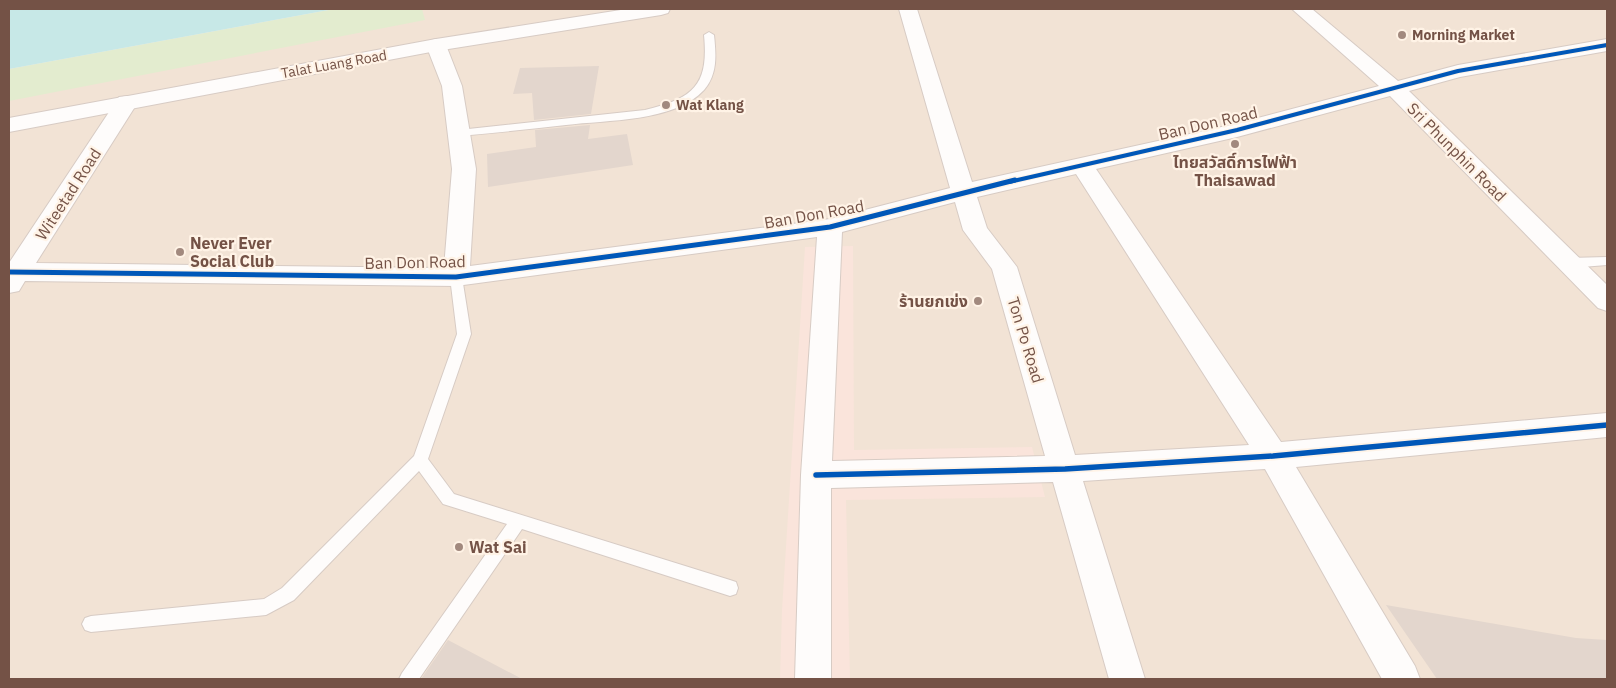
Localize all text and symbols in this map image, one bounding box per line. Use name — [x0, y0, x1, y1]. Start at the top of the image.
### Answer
place label: Morning Market — [1412, 26, 1515, 44]
marker: Morning Market — [1396, 29, 1408, 41]
street label: Talat Luang Road — [280, 46, 388, 82]
place label: Wat Klang — [676, 96, 744, 114]
street label: Sri Phunphin Road — [1403, 98, 1511, 206]
marker: Wat Klang — [660, 99, 672, 111]
street label: Ban Don Road — [1156, 102, 1260, 144]
marker: ไทยสวัสดิ์การไฟฟ้า Thaisawad — [1229, 138, 1241, 150]
street label: Witeetad Road — [31, 144, 105, 244]
place label: ไทยสวัสดิ์การไฟฟ้า Thaisawad — [1173, 152, 1297, 190]
street label: Ban Don Road — [762, 195, 866, 233]
place label: Never Ever Social Club — [190, 233, 274, 271]
marker: Never Ever Social Club — [174, 246, 186, 258]
street label: Ban Don Road — [364, 251, 466, 273]
place label: ร้านยกเข่ง — [899, 291, 968, 311]
marker: ร้านยกเข่ง — [972, 295, 984, 307]
street label: Ton Po Road — [1003, 295, 1049, 385]
place label: Wat Sai — [469, 537, 527, 557]
marker: Wat Sai — [453, 541, 465, 553]

